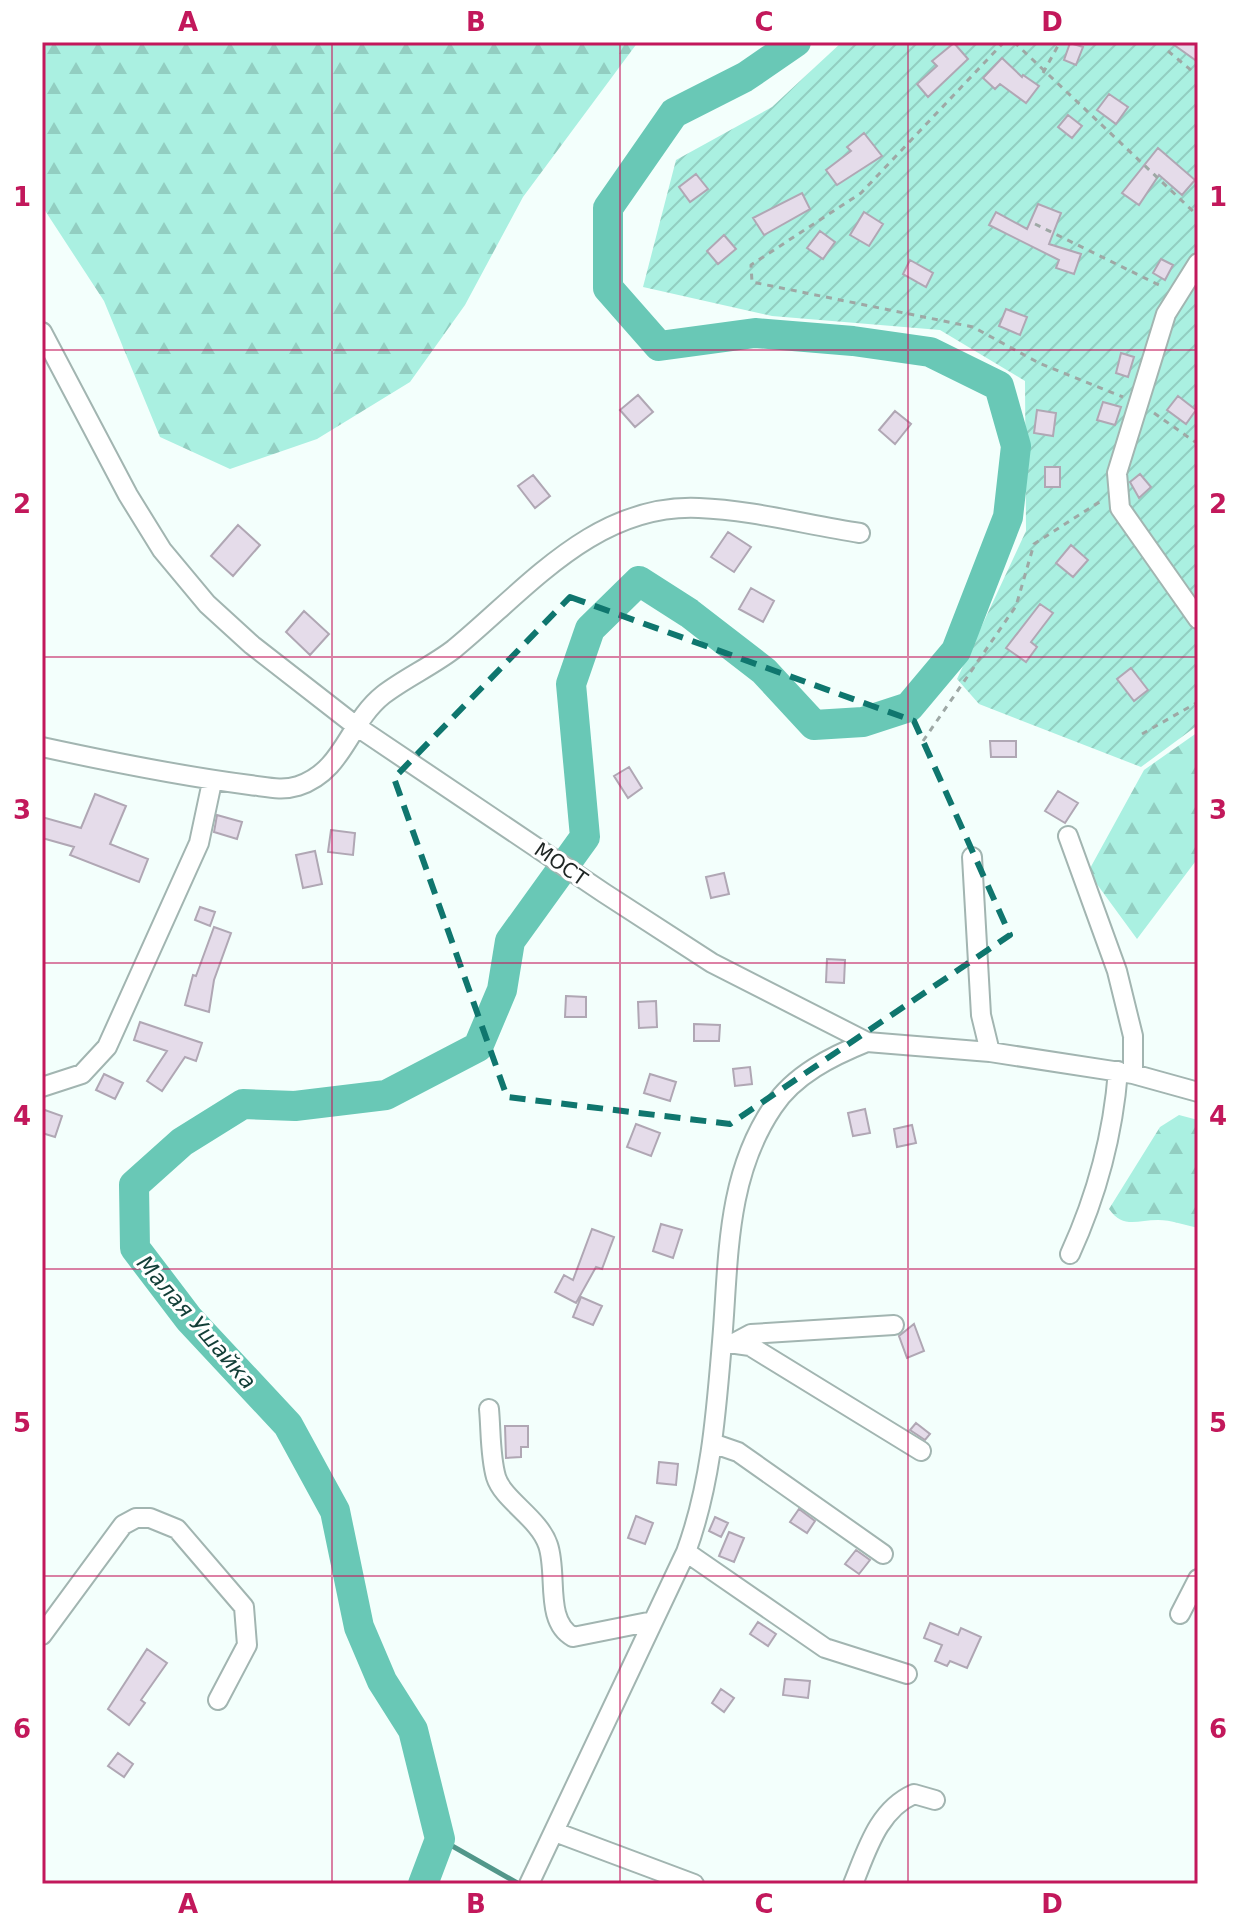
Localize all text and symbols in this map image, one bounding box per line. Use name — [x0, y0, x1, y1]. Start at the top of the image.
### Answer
text: A — [178, 7, 198, 37]
text: B — [466, 7, 486, 37]
text: C — [754, 7, 774, 37]
text: D — [1041, 7, 1063, 37]
text: 1 — [13, 182, 31, 212]
text: 1 — [1209, 182, 1227, 212]
text: 2 — [13, 489, 31, 519]
text: 2 — [1209, 489, 1227, 519]
text: 3 — [13, 795, 31, 825]
text: 3 — [1209, 795, 1227, 825]
street label: МОСТ — [530, 837, 593, 891]
text: 4 — [13, 1101, 31, 1131]
text: 4 — [1209, 1101, 1227, 1131]
water label: Малая Ушайка — [132, 1251, 261, 1394]
text: 5 — [13, 1408, 31, 1438]
text: 5 — [1209, 1408, 1227, 1438]
text: 6 — [13, 1714, 31, 1744]
text: 6 — [1209, 1714, 1227, 1744]
text: A — [178, 1889, 198, 1919]
text: B — [466, 1889, 486, 1919]
text: C — [754, 1889, 774, 1919]
text: D — [1041, 1889, 1063, 1919]

